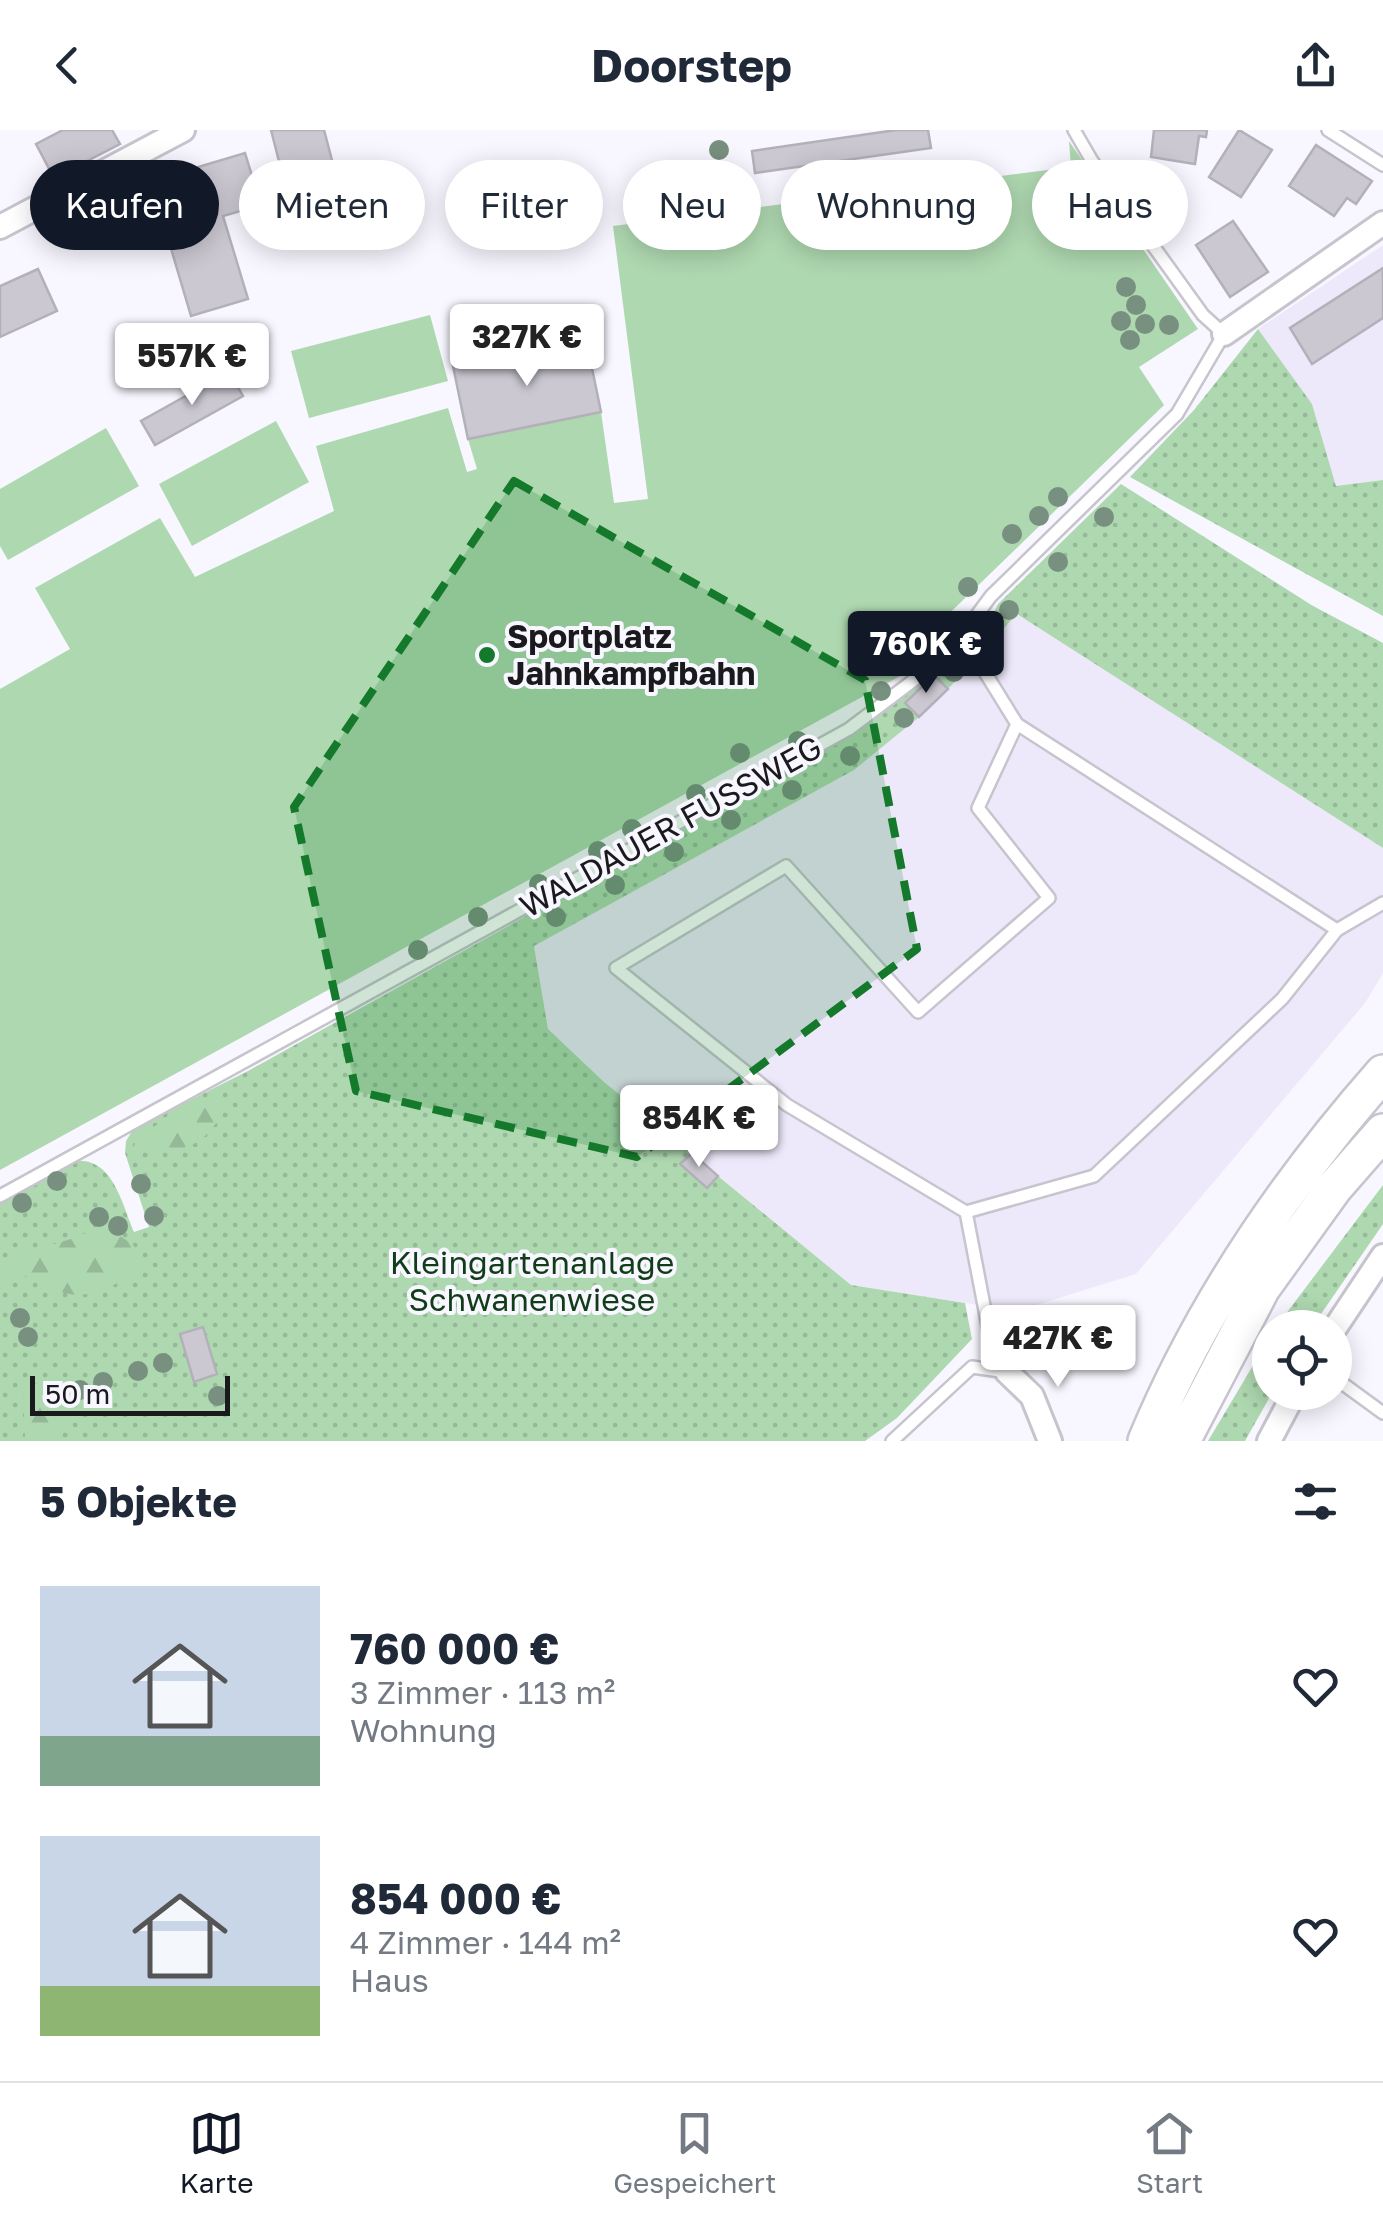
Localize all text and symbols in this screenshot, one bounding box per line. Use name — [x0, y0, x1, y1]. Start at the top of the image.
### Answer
icon: back — [40, 38, 95, 93]
text: Doorstep — [591, 38, 792, 92]
icon: share — [1288, 38, 1343, 93]
chip: Kaufen — [30, 160, 219, 250]
chip: Mieten — [239, 160, 425, 250]
chip: Filter — [445, 160, 603, 250]
chip: Neu — [623, 160, 761, 250]
chip: Wohnung — [781, 160, 1012, 250]
chip: Haus — [1032, 160, 1188, 250]
pin: 327K € — [446, 304, 608, 389]
text: 327K € — [472, 317, 582, 355]
pin: 557K € — [111, 323, 273, 408]
text: 557K € — [137, 336, 247, 374]
pin: 760K € — [845, 611, 1007, 696]
place label: Sportplatz Jahnkampfbahn — [507, 617, 755, 692]
text: 760K € — [870, 624, 982, 662]
marker: Sportplatz Jahnkampfbahn — [476, 644, 498, 666]
street label: WALDAUER FUSSWEG — [513, 727, 828, 925]
pin: 854K € — [618, 1085, 780, 1170]
text: 854K € — [642, 1098, 756, 1136]
park label: Kleingartenanlage Schwanenwiese — [390, 1243, 674, 1318]
pin: 427K € — [977, 1305, 1139, 1390]
map controls — [1252, 1310, 1352, 1410]
button: locate — [1252, 1310, 1352, 1410]
text: 427K € — [1003, 1318, 1113, 1356]
scale bar — [30, 1371, 230, 1416]
text: 50 m — [45, 1377, 110, 1410]
icon: filters — [1288, 1474, 1343, 1529]
text: 5 Objekte — [40, 1476, 237, 1526]
text: 760 000 € — [350, 1623, 559, 1673]
icon: home — [120, 1626, 240, 1746]
icon: heart — [1288, 1659, 1343, 1714]
text: 3 Zimmer · 113 m² — [350, 1673, 615, 1711]
text: Wohnung — [350, 1711, 497, 1749]
text: 854 000 € — [350, 1873, 561, 1923]
icon: home — [120, 1876, 240, 1996]
icon: heart — [1288, 1909, 1343, 1964]
text: 4 Zimmer · 144 m² — [350, 1923, 621, 1961]
text: Haus — [350, 1961, 429, 1999]
tab: Karte — [180, 2106, 254, 2199]
tab: Gespeichert — [613, 2106, 776, 2199]
tab: Start — [1136, 2106, 1203, 2199]

